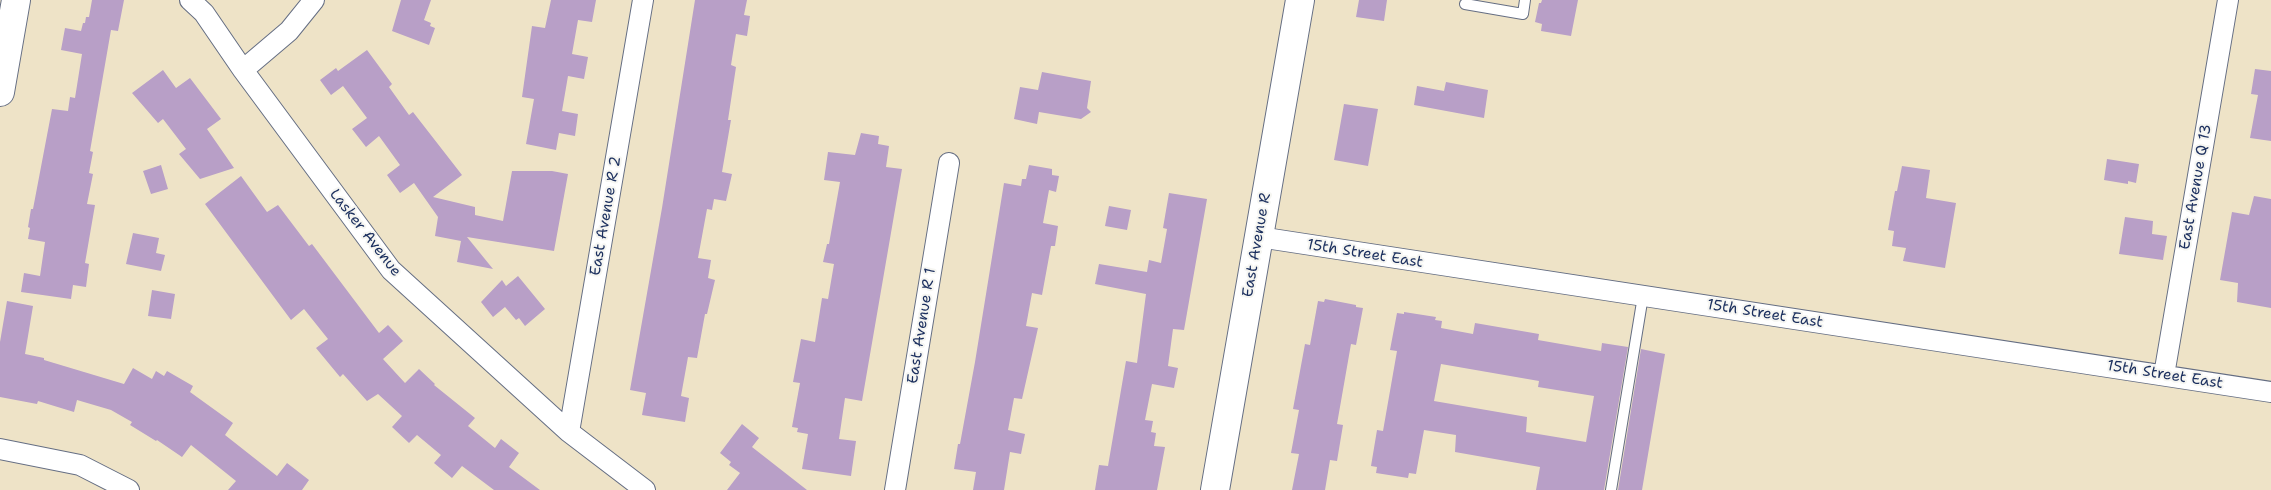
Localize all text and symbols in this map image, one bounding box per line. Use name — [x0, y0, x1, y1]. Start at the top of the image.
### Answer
street label: East Avenue Q 13 — [2176, 123, 2216, 251]
street label: East Avenue R 2 — [587, 155, 625, 277]
street label: Lasker Avenue — [325, 186, 405, 280]
street label: East Avenue R — [1239, 191, 1275, 299]
street label: 15th Street East — [1306, 236, 1424, 272]
street label: East Avenue R 1 — [904, 267, 940, 385]
street label: 15th Street East — [1706, 296, 1824, 332]
street label: 15th Street East — [2106, 357, 2224, 393]

